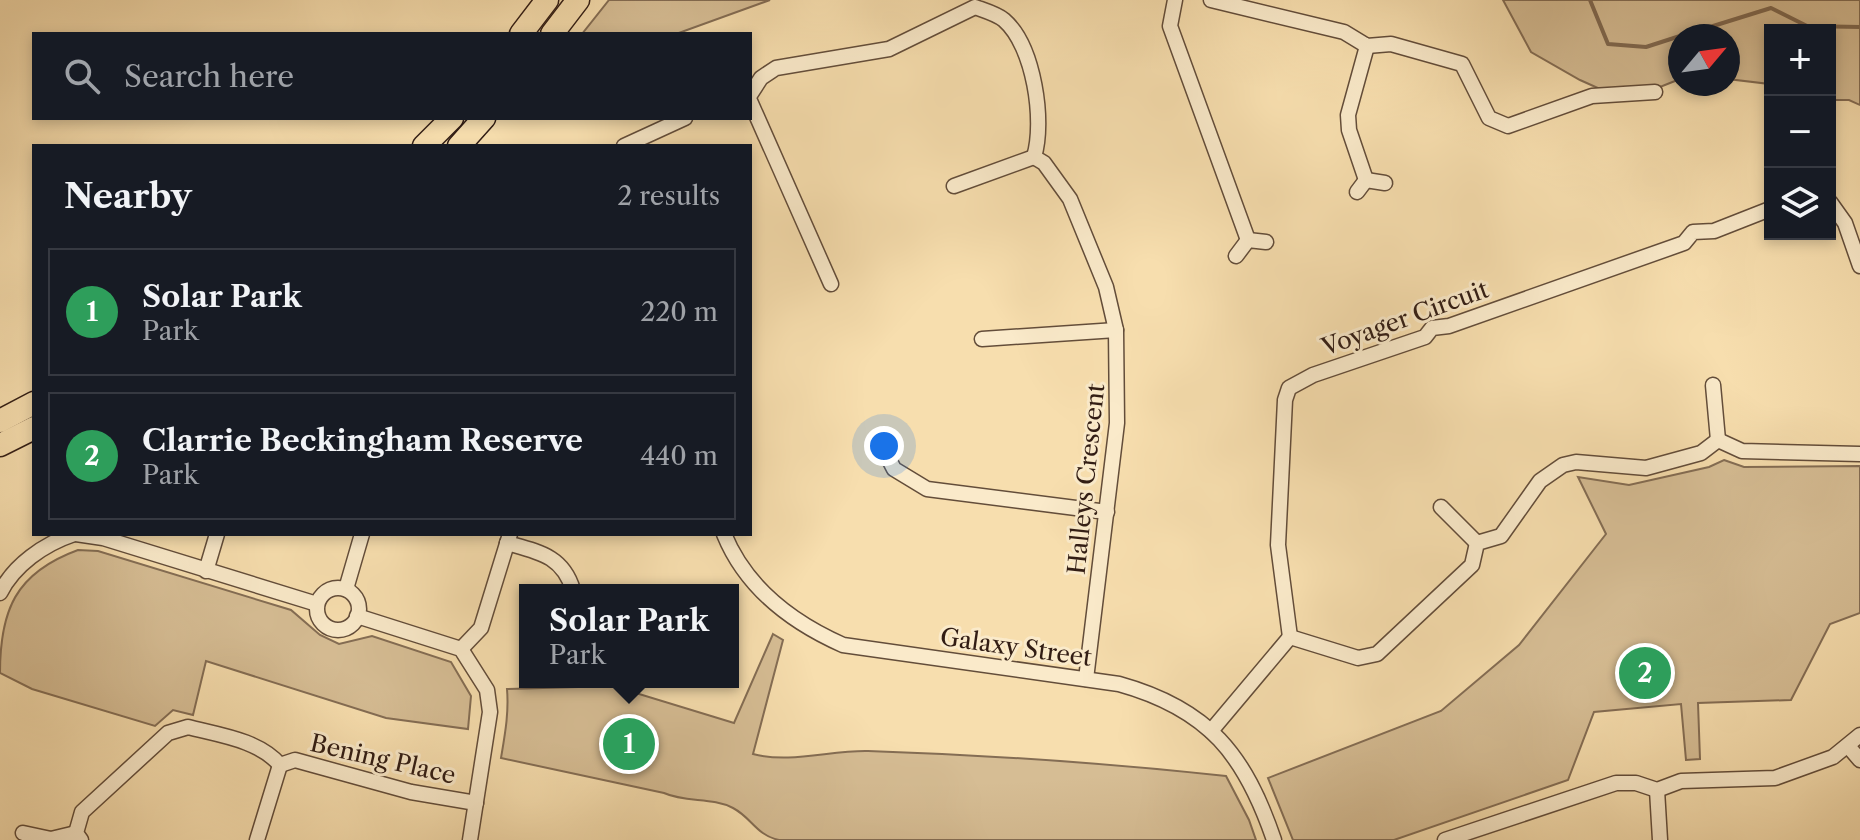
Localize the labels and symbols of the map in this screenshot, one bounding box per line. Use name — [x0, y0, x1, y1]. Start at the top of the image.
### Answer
north arrow — [1668, 24, 1740, 96]
street label: Voyager Circuit — [1317, 274, 1493, 362]
street label: Halleys Crescent — [1062, 382, 1110, 576]
your location — [864, 426, 904, 466]
street label: Galaxy Street — [938, 622, 1094, 672]
pin: 2 — [1619, 643, 1671, 703]
pin: 1 — [603, 714, 655, 774]
street label: Bening Place — [307, 728, 459, 790]

